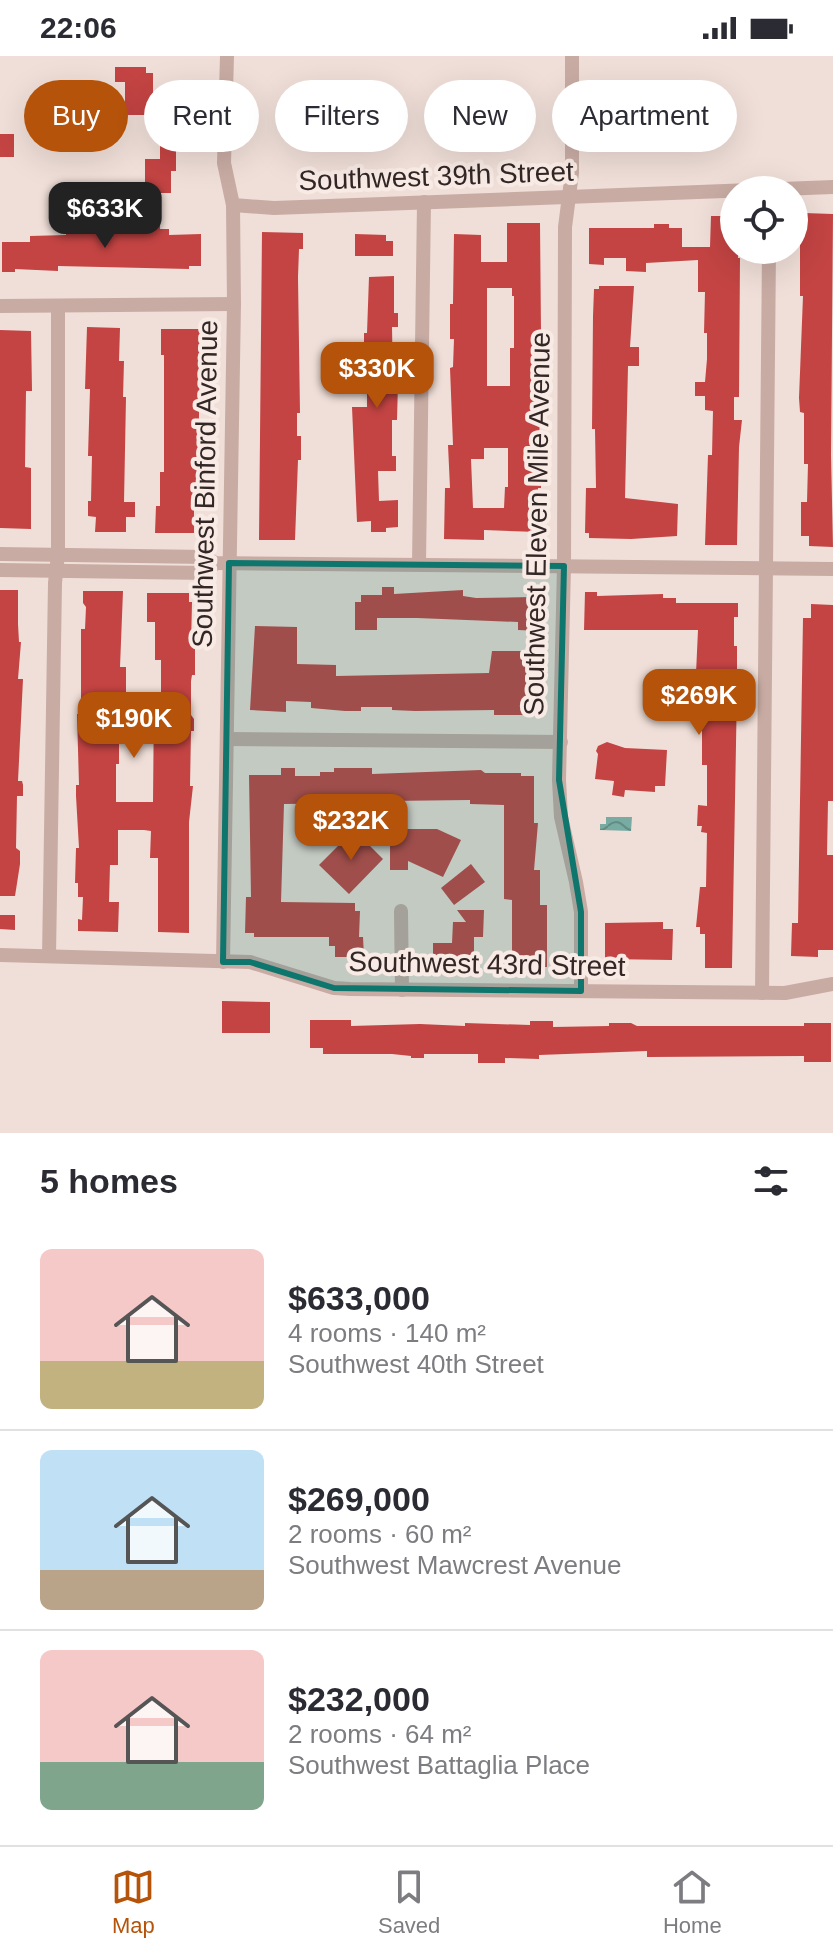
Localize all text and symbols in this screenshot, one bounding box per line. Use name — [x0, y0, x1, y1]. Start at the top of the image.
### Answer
text: 22:06 — [40, 11, 117, 44]
chip: Buy — [24, 80, 128, 152]
chip: Rent — [144, 80, 259, 152]
chip: Filters — [275, 80, 408, 152]
chip: New — [424, 80, 536, 152]
chip: Apartment — [552, 80, 737, 152]
street label: Southwest 39th Street — [298, 156, 574, 196]
map controls — [720, 176, 808, 264]
button: locate — [720, 176, 808, 264]
pin: $633K — [49, 182, 161, 250]
text: $633K — [67, 193, 143, 223]
street label: Southwest Binford Avenue — [187, 320, 223, 648]
street label: Southwest Eleven Mile Avenue — [518, 332, 556, 716]
pin: $330K — [321, 342, 433, 410]
text: $330K — [339, 353, 415, 383]
pin: $269K — [643, 669, 755, 737]
text: $269K — [661, 680, 737, 710]
pin: $190K — [78, 692, 190, 760]
text: $190K — [96, 703, 172, 733]
pin: $232K — [295, 794, 407, 862]
text: $232K — [313, 805, 389, 835]
street label: Southwest 43rd Street — [348, 946, 626, 982]
icon: filters — [749, 1159, 793, 1203]
text: 5 homes — [40, 1162, 178, 1200]
text: $633,000 — [288, 1279, 430, 1317]
icon: home — [104, 1281, 200, 1377]
text: 4 rooms · 140 m² — [288, 1318, 486, 1348]
text: Southwest 40th Street — [288, 1349, 544, 1379]
text: $269,000 — [288, 1480, 430, 1518]
icon: home — [104, 1482, 200, 1578]
text: 2 rooms · 60 m² — [288, 1519, 472, 1549]
text: Southwest Mawcrest Avenue — [288, 1550, 621, 1580]
text: $232,000 — [288, 1680, 430, 1718]
icon: home — [104, 1682, 200, 1778]
text: 2 rooms · 64 m² — [288, 1719, 472, 1749]
text: Southwest Battaglia Place — [288, 1750, 590, 1780]
tab: Map — [111, 1865, 155, 1939]
tab: Saved — [378, 1865, 440, 1939]
tab: Home — [663, 1865, 722, 1939]

